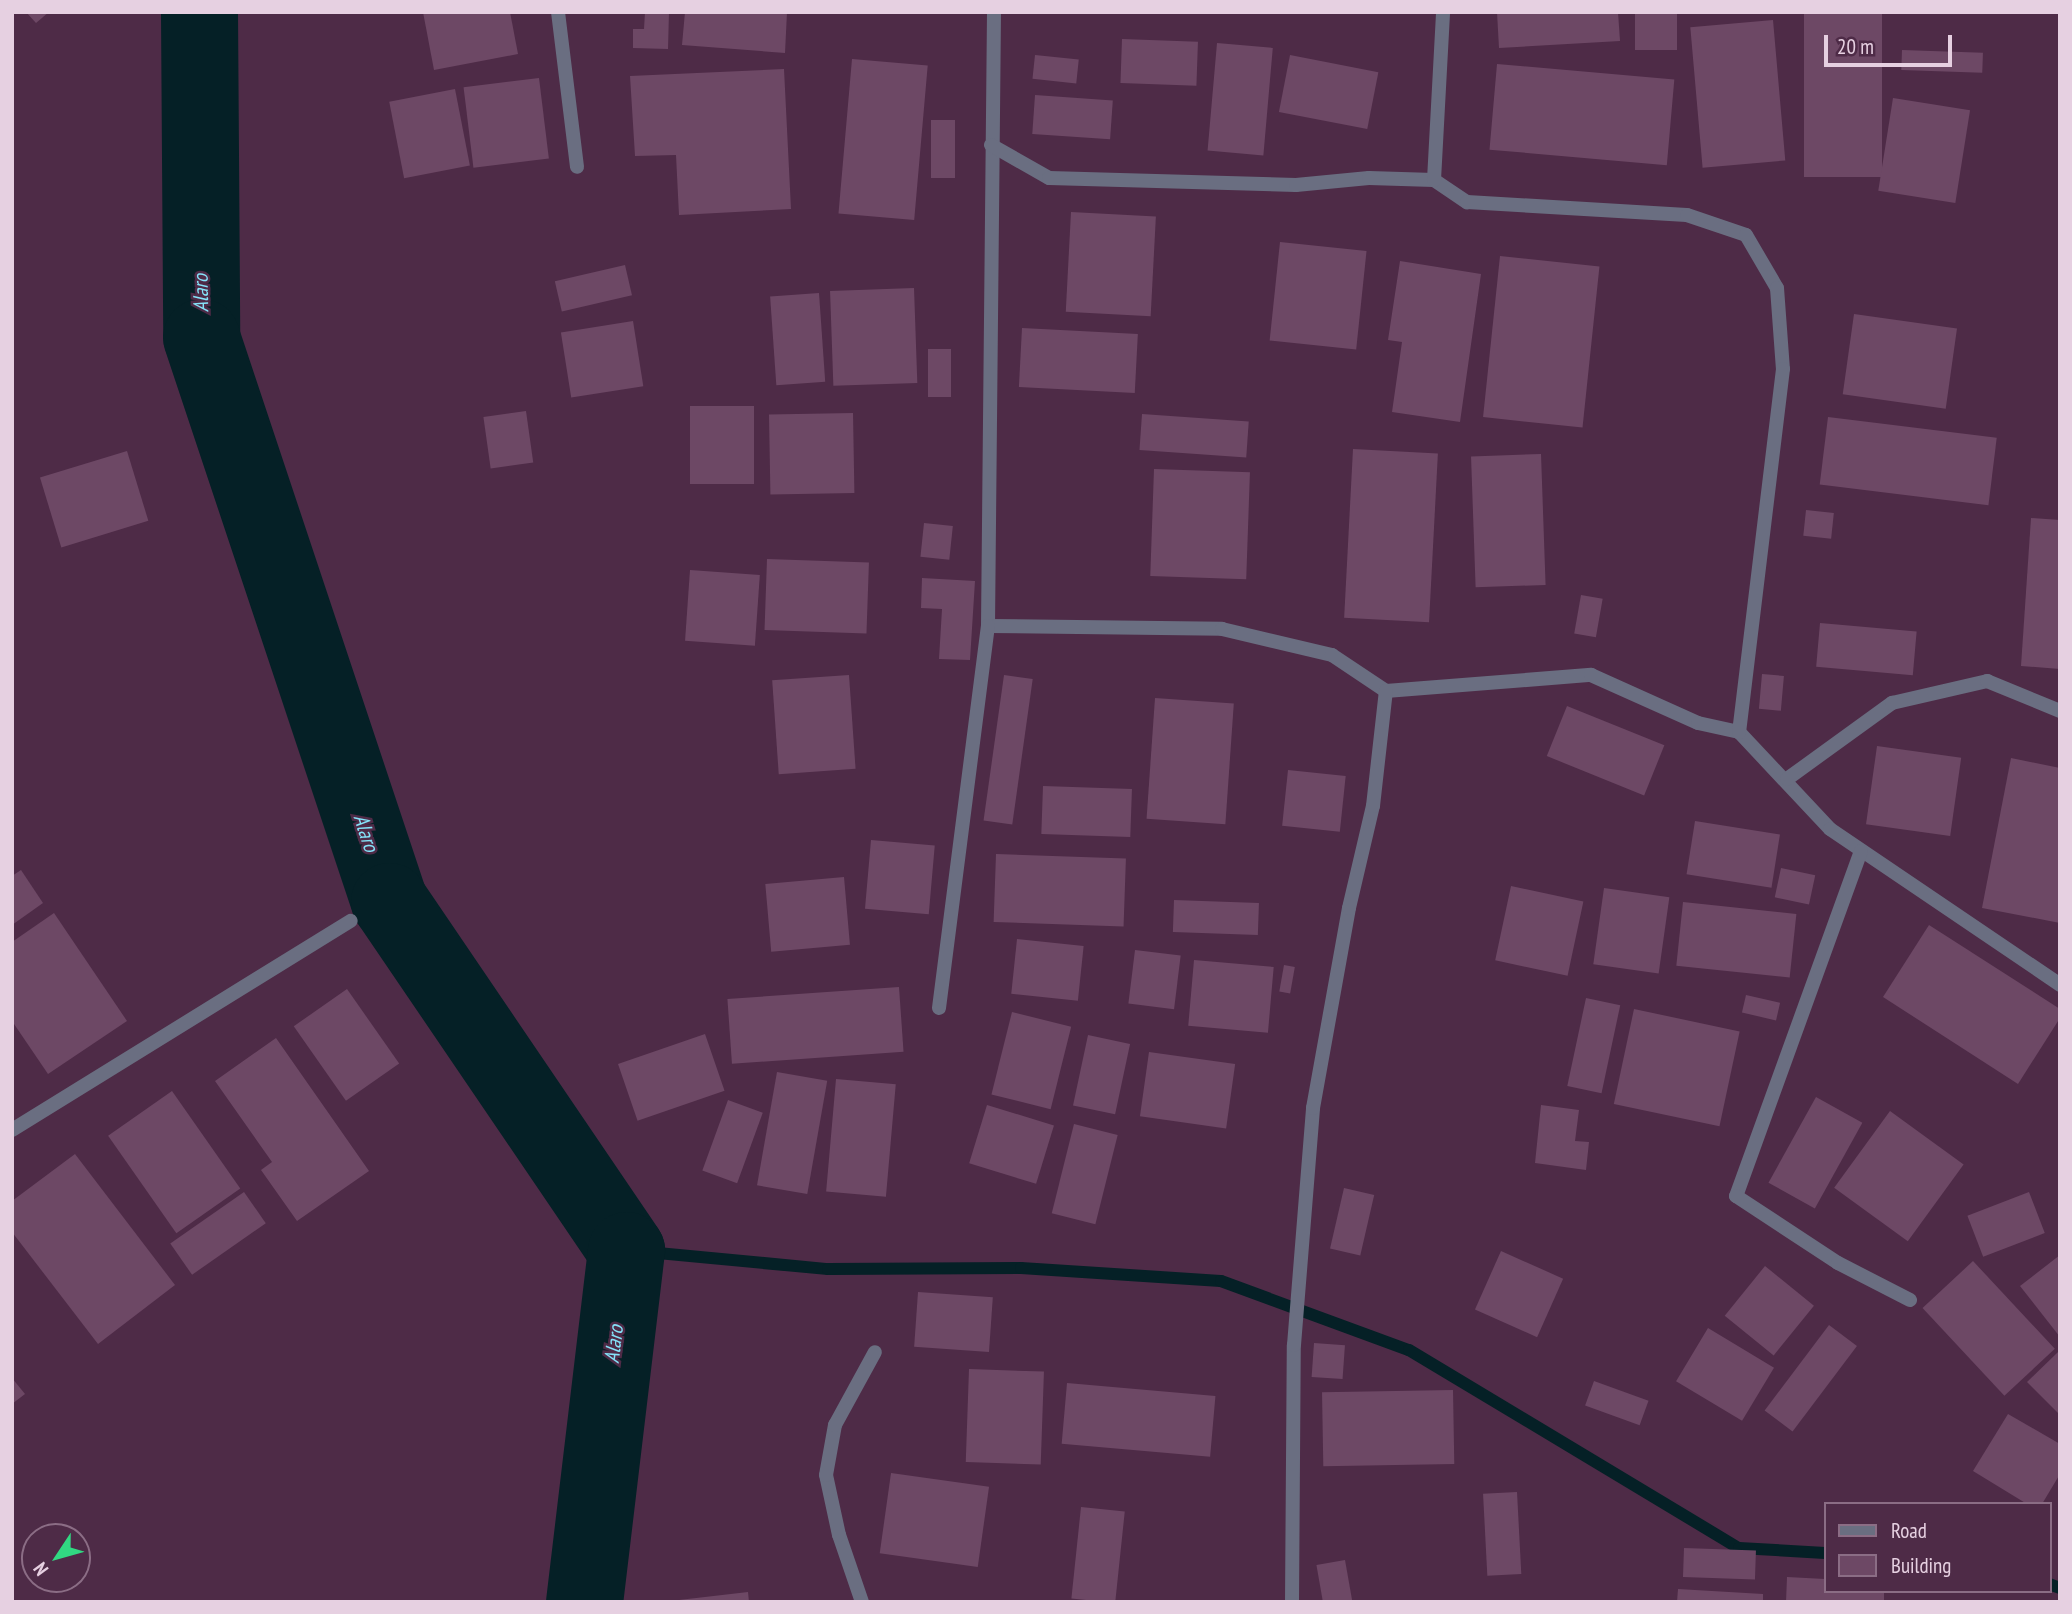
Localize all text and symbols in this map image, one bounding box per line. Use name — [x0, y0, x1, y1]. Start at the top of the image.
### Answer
scale bar — [1827, 21, 1955, 65]
text: 20 m — [1837, 33, 1874, 60]
water label: Alaro — [188, 274, 214, 312]
water label: Alaro — [348, 811, 384, 855]
water label: Alaro — [599, 1324, 629, 1364]
legend — [1824, 1502, 2051, 1593]
text: Road — [1891, 1517, 1927, 1544]
north arrow — [21, 1523, 91, 1593]
text: Building — [1891, 1552, 1951, 1579]
text: N — [28, 1558, 53, 1580]

